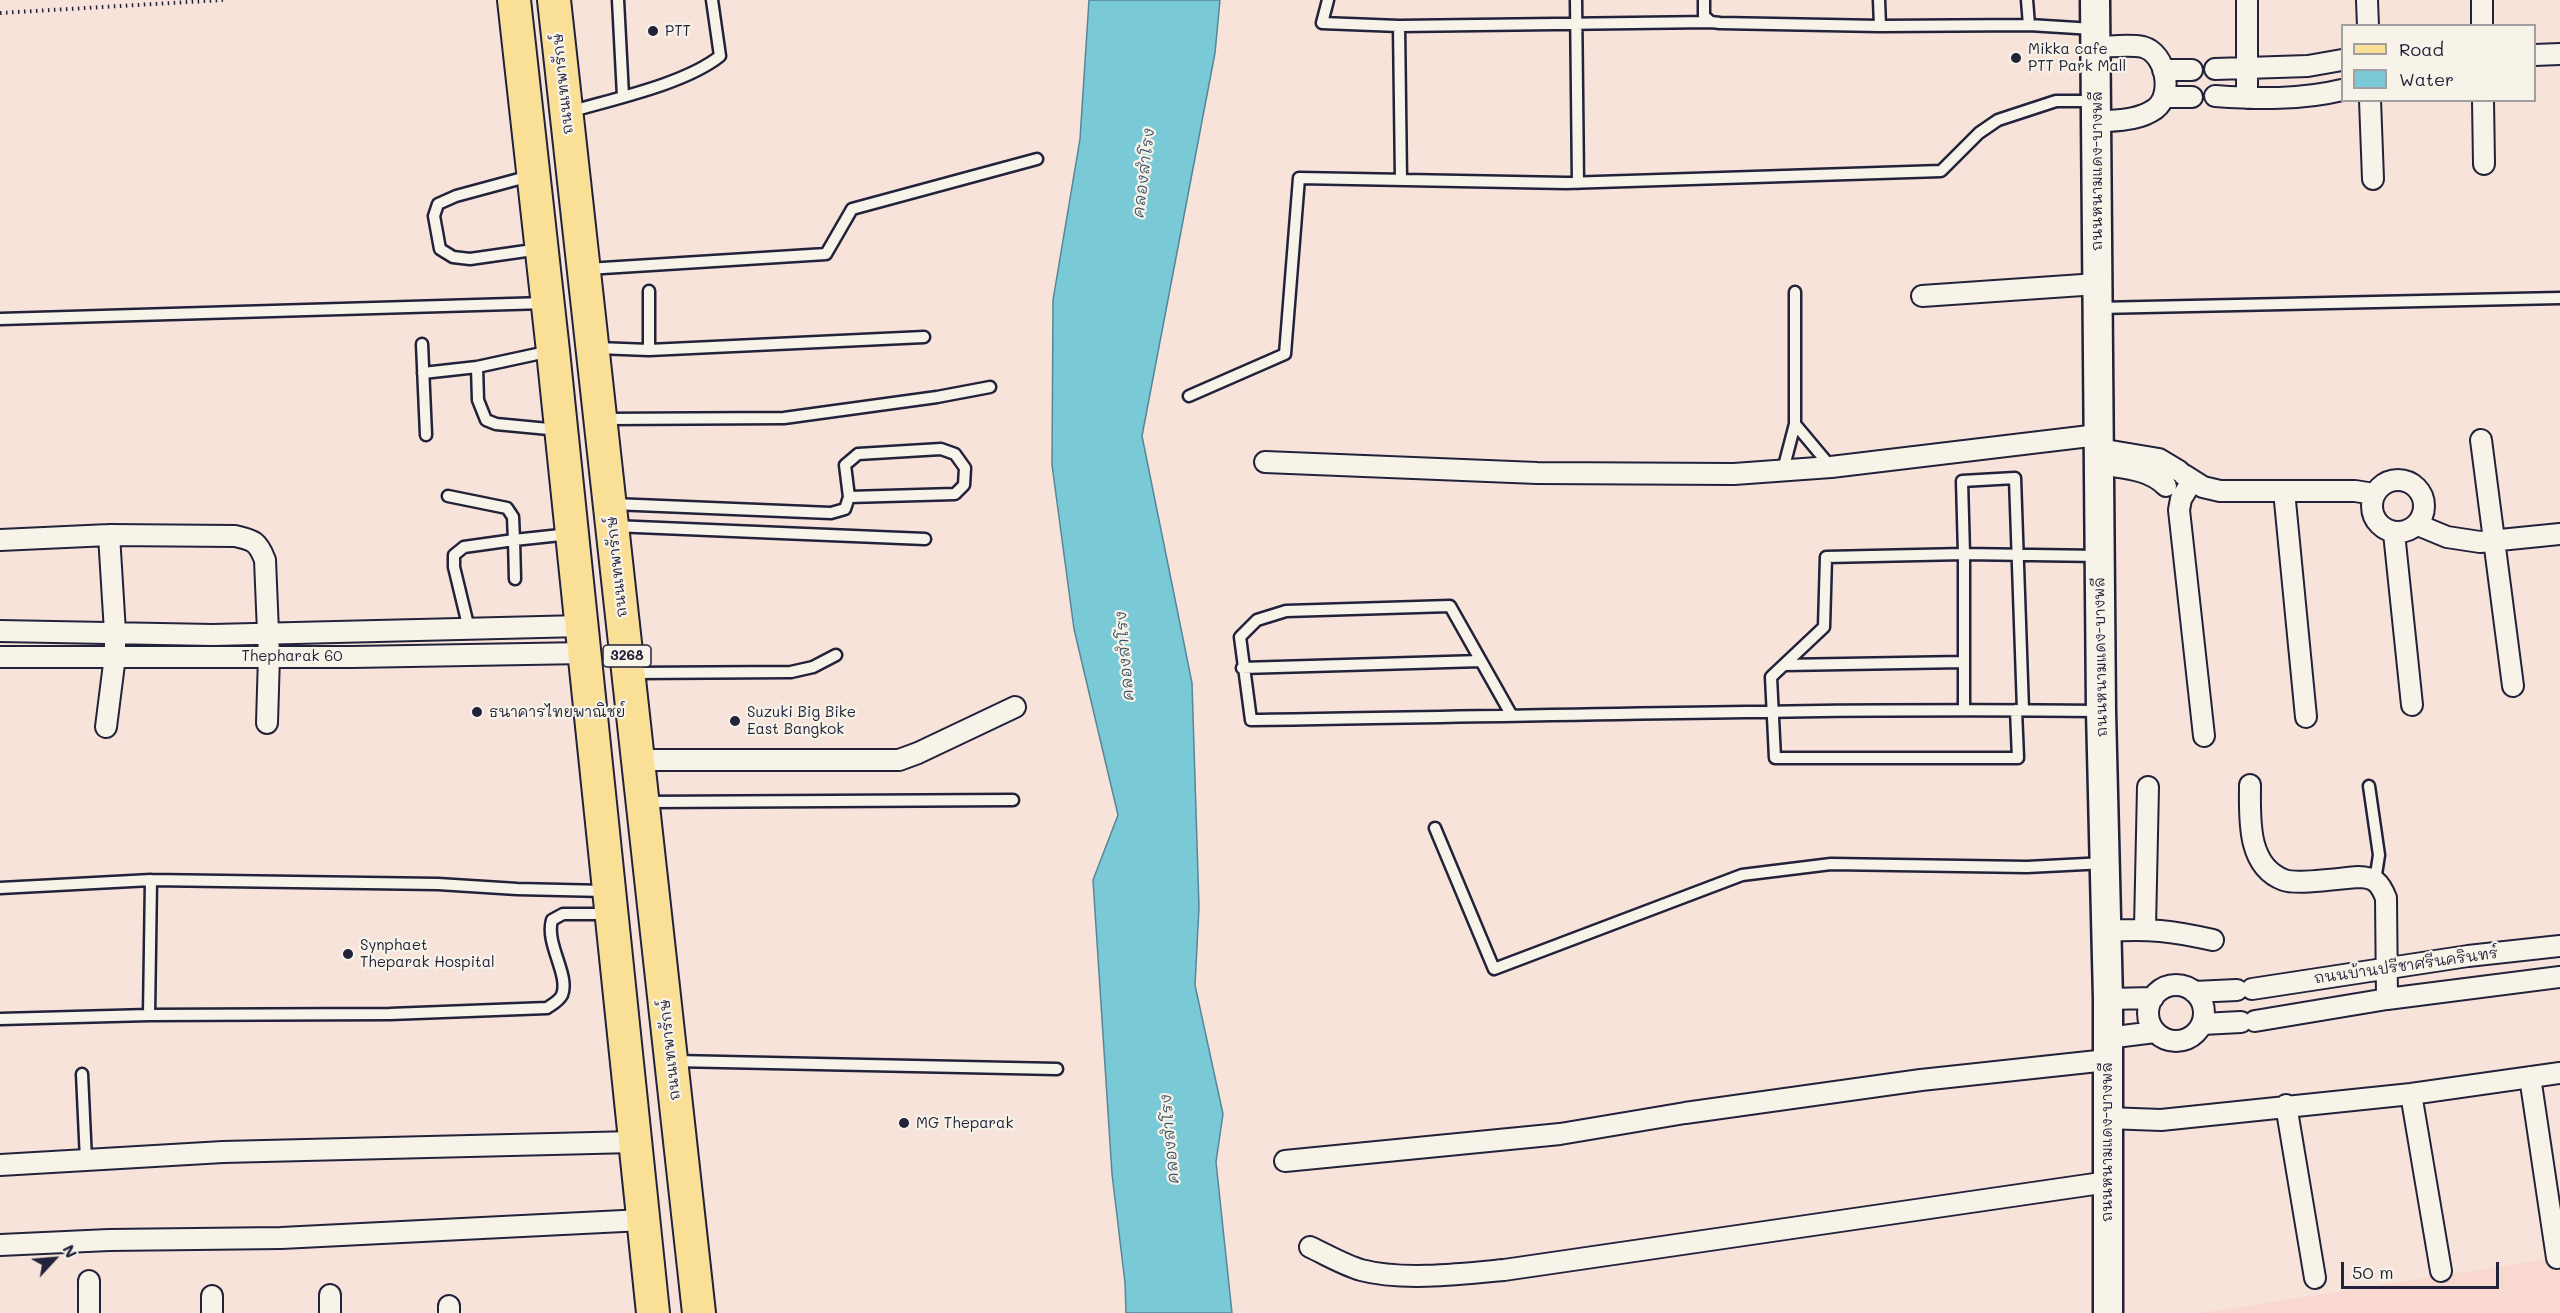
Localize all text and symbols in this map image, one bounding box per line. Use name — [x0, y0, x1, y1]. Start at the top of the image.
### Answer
place label: PTT — [665, 22, 691, 40]
marker: PTT — [646, 24, 660, 38]
legend — [2341, 24, 2536, 102]
street label: ถนนเทพารักษ์ — [549, 33, 577, 135]
text: Road — [2399, 37, 2444, 61]
place label: Mikka cafe PTT Park Mall — [2028, 40, 2126, 75]
marker: Mikka cafe PTT Park Mall — [2009, 51, 2023, 65]
text: Water — [2399, 67, 2454, 91]
street label: ถนนหนามแดง-บางพลี — [2088, 91, 2106, 251]
water label: คลองสำโรง — [1129, 127, 1159, 219]
street label: ถนนเทพารักษ์ — [603, 516, 631, 618]
street label: ถนนหนามแดง-บางพลี — [2091, 577, 2111, 737]
water label: คลองสำโรง — [1112, 610, 1138, 702]
road number: 3268 — [603, 645, 651, 667]
street label: Thepharak 60 — [241, 647, 343, 665]
place label: ธนาคารไทยพาณิชย์ — [489, 703, 625, 721]
place label: Suzuki Big Bike East Bangkok — [747, 703, 856, 738]
marker: ธนาคารไทยพาณิชย์ — [470, 705, 484, 719]
marker: Suzuki Big Bike East Bangkok — [728, 714, 742, 728]
place label: Synphaet Theparak Hospital — [360, 936, 495, 971]
street label: ถนนบ้านปรีชาศรีนครินทร์ — [2313, 944, 2499, 988]
marker: Synphaet Theparak Hospital — [341, 947, 355, 961]
street label: ถนนเทพารักษ์ — [656, 999, 684, 1101]
street label: ถนนหนามแดง-บางพลี — [2098, 1062, 2116, 1222]
water label: คลองสำโรง — [1157, 1093, 1183, 1185]
place label: MG Theparak — [916, 1114, 1013, 1132]
marker: MG Theparak — [897, 1116, 911, 1130]
north arrow — [24, 1229, 84, 1289]
text: N — [59, 1241, 83, 1261]
scale bar — [2344, 1250, 2502, 1288]
text: 50 m — [2352, 1260, 2394, 1284]

